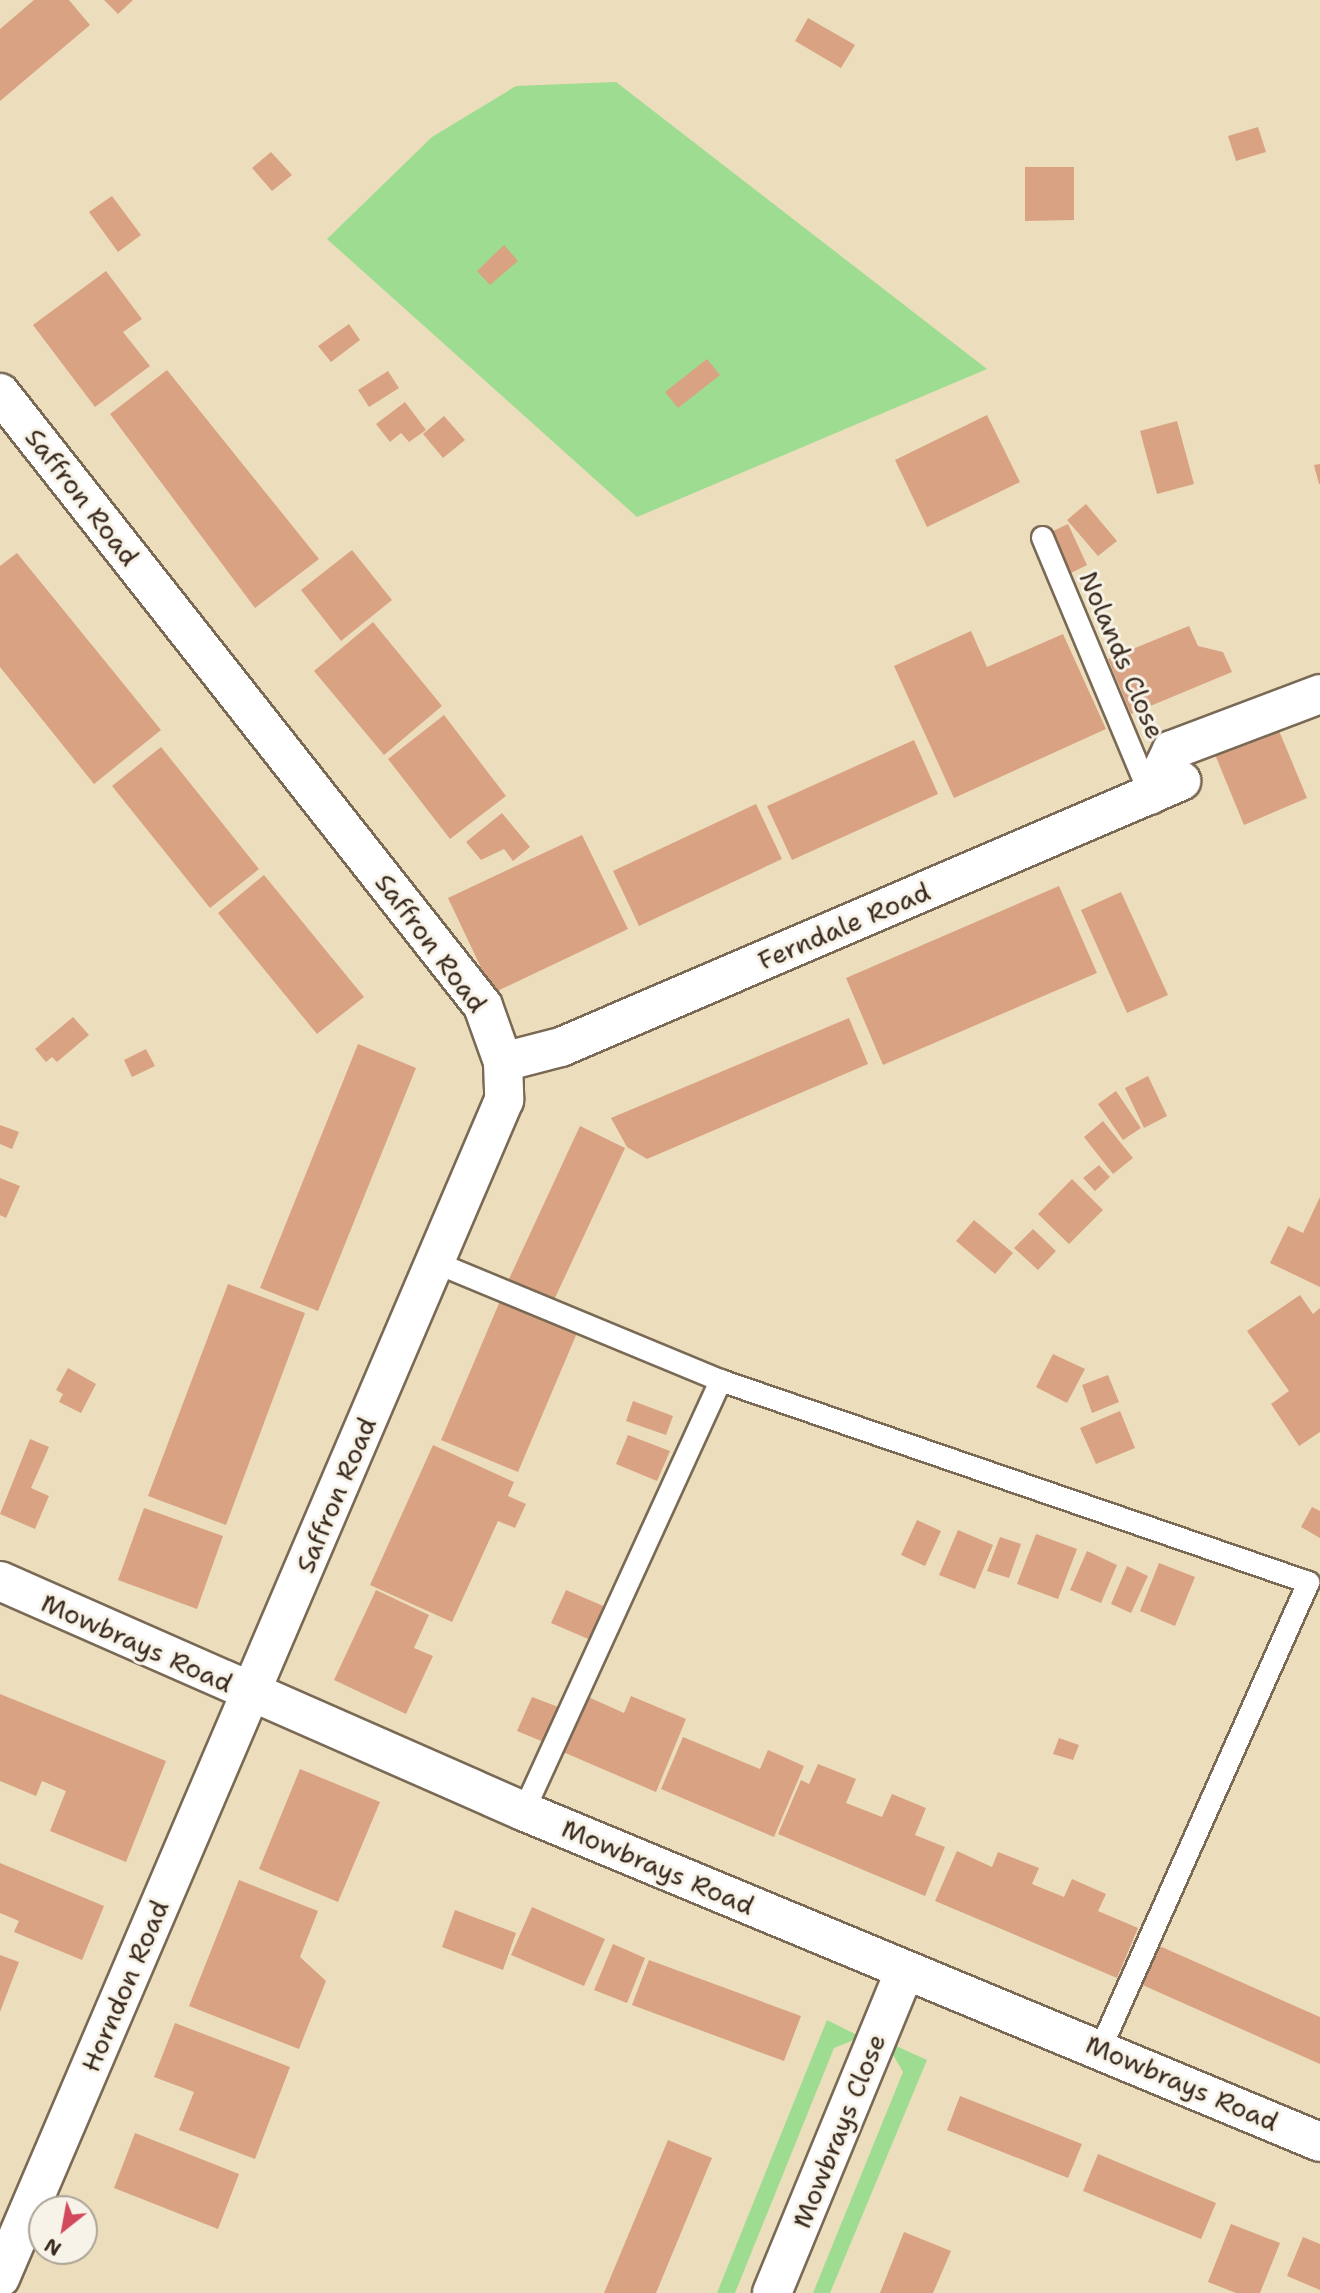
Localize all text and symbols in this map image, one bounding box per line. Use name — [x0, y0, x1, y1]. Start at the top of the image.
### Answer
street label: Saffron Road — [19, 422, 145, 572]
street label: Nolands Close — [1073, 567, 1171, 743]
street label: Saffron Road — [369, 867, 493, 1019]
street label: Ferndale Road — [753, 876, 935, 976]
street label: Saffron Road — [289, 1413, 383, 1577]
street label: Mowbrays Road — [37, 1587, 237, 1699]
street label: Mowbrays Road — [557, 1812, 759, 1922]
street label: Horndon Road — [75, 1895, 175, 2077]
street label: Mowbrays Road — [1081, 2028, 1283, 2138]
street label: Mowbrays Close — [786, 2029, 892, 2233]
north arrow — [28, 2195, 98, 2265]
text: N — [40, 2232, 66, 2261]

